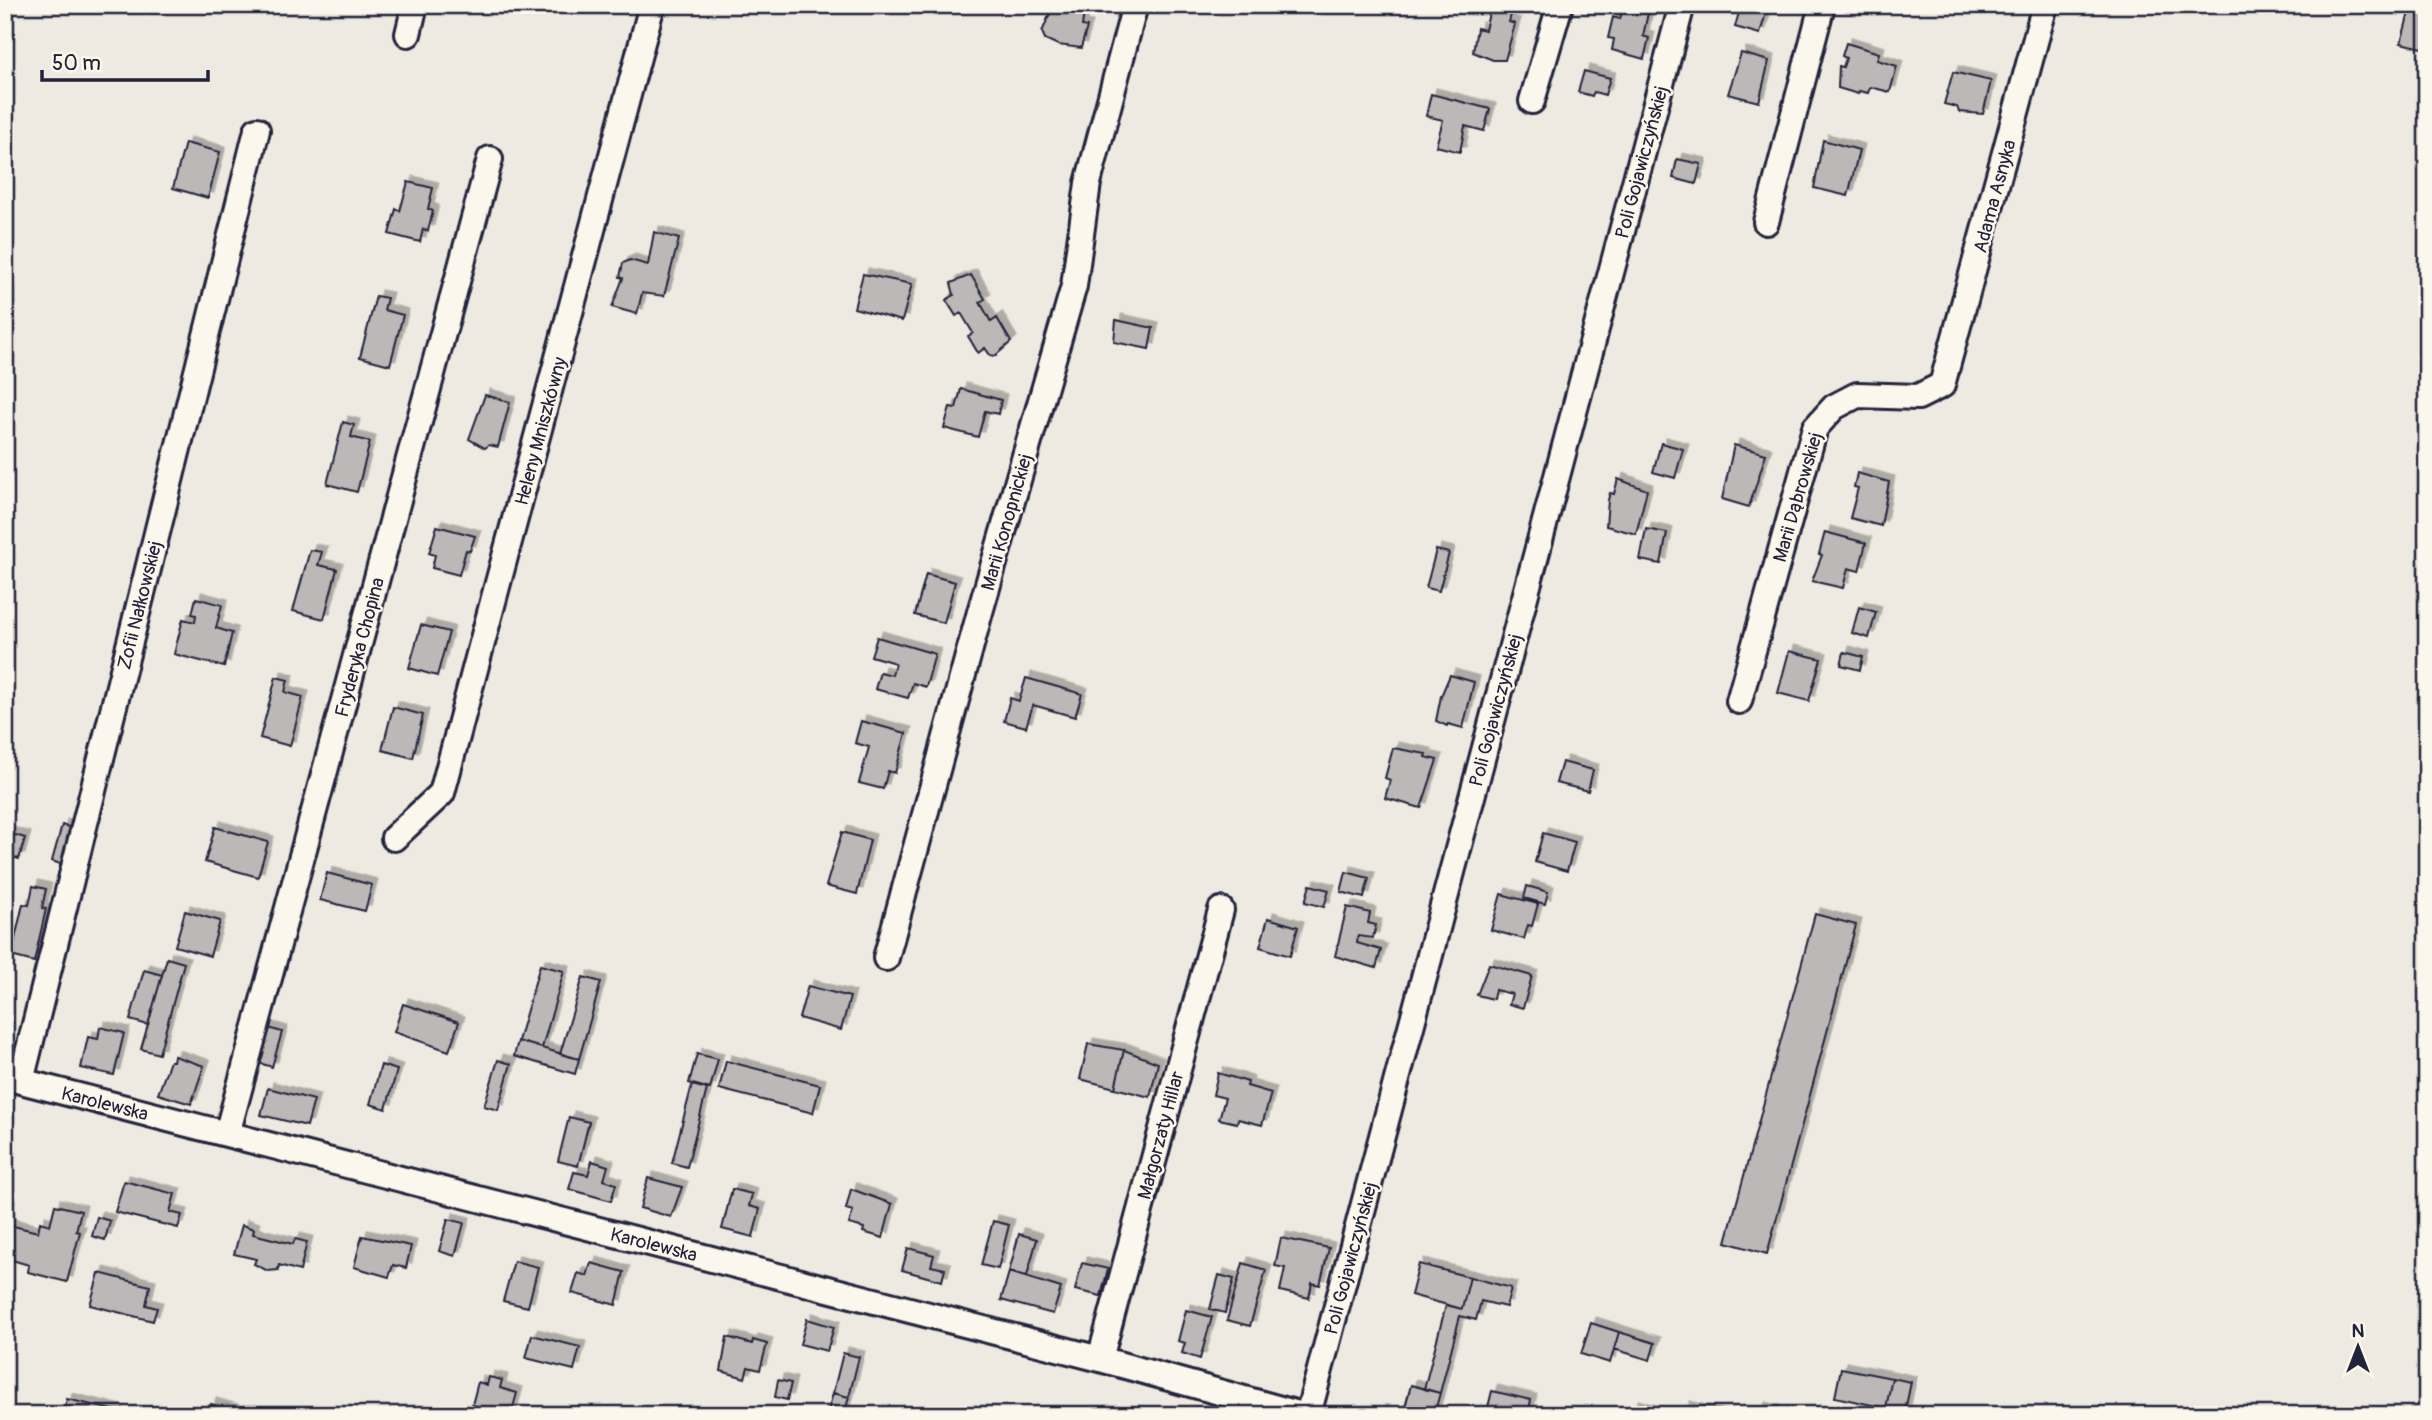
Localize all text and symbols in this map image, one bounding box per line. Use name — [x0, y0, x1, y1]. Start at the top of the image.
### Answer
scale bar — [42, 38, 208, 82]
text: 50 m — [52, 50, 101, 77]
street label: Poli Gojawiczyńskiej — [1610, 83, 1674, 241]
street label: Adama Asnyka — [1968, 137, 2022, 256]
street label: Heleny Mniszkówny — [510, 354, 572, 508]
street label: Marii Dąbrowskiej — [1768, 430, 1828, 565]
street label: Marii Konopnickiej — [976, 451, 1038, 593]
street label: Zofii Nałkowskiej — [112, 538, 168, 672]
street label: Fryderyka Chopina — [330, 575, 390, 720]
street label: Poli Gojawiczyńskiej — [1464, 631, 1528, 789]
street label: Małgorzaty Hillar — [1132, 1068, 1190, 1202]
street label: Karolewska — [59, 1082, 151, 1126]
street label: Poli Gojawiczyńskiej — [1319, 1179, 1383, 1337]
street label: Karolewska — [608, 1223, 700, 1267]
north arrow — [2324, 1312, 2394, 1382]
text: N — [2352, 1319, 2365, 1343]

